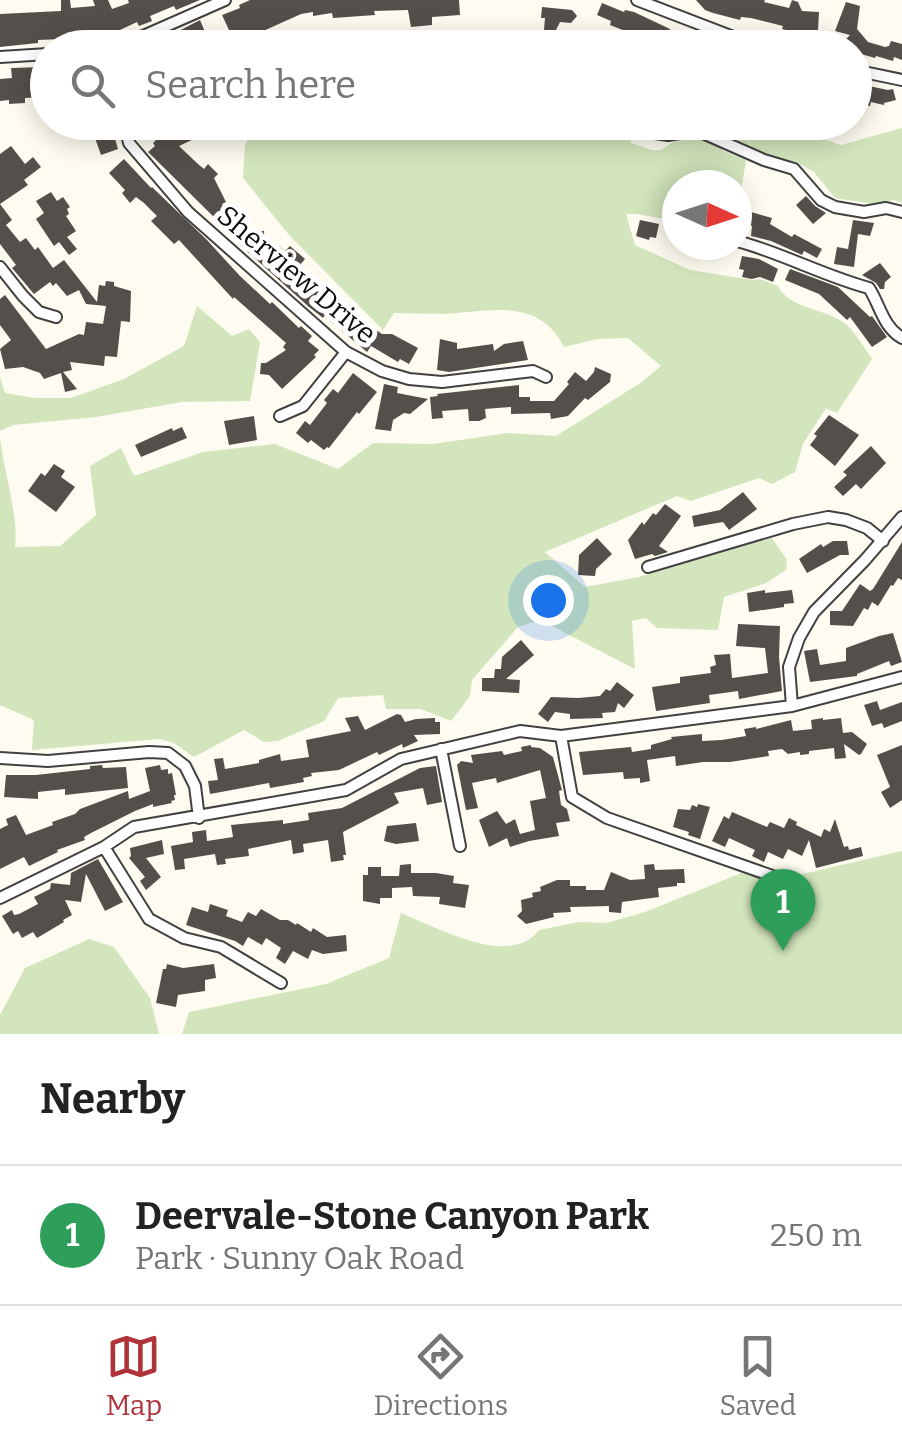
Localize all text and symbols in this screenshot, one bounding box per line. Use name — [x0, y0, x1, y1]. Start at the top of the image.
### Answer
search box — [30, 30, 872, 140]
icon: search — [65, 58, 120, 113]
text: Search here — [145, 62, 356, 108]
north arrow — [662, 170, 752, 260]
street label: Sherview Drive — [211, 198, 383, 350]
your location — [523, 575, 574, 626]
pin: 1 — [750, 868, 816, 951]
text: Nearby — [40, 1074, 185, 1124]
text: Deervale-Stone Canyon Park — [135, 1193, 649, 1239]
text: 1 — [66, 1216, 79, 1254]
text: 250 m — [770, 1216, 862, 1254]
text: Park · Sunny Oak Road — [135, 1239, 464, 1277]
tab: Map — [106, 1329, 162, 1422]
tab: Directions — [373, 1329, 508, 1422]
tab: Saved — [719, 1329, 796, 1422]

